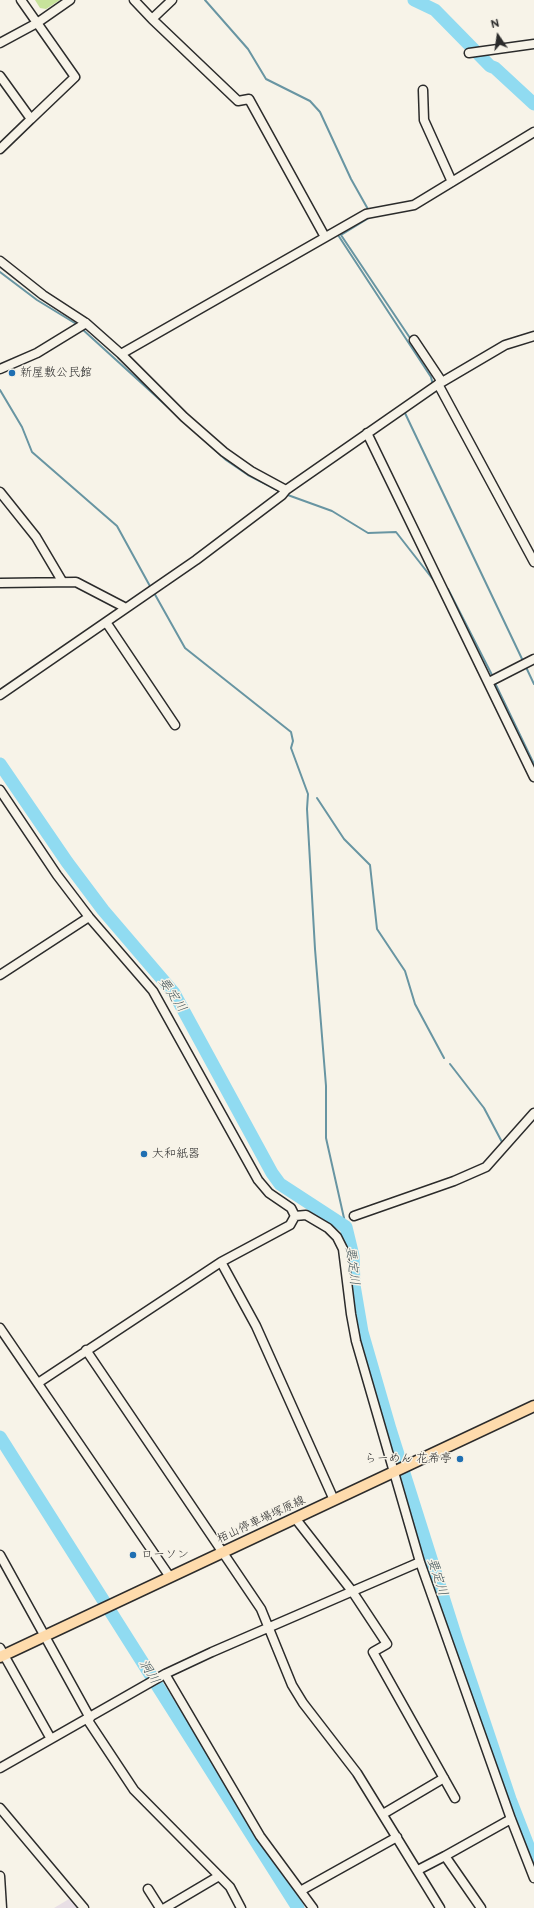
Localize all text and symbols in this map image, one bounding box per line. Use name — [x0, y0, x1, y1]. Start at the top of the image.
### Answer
north arrow — [478, 16, 518, 56]
text: N — [490, 17, 501, 31]
place label: 新屋敷公民館 — [20, 366, 92, 380]
marker: 新屋敷公民館 — [7, 368, 17, 378]
water label: 要定川 — [155, 974, 189, 1016]
place label: 大和紙器 — [152, 1147, 200, 1161]
marker: 大和紙器 — [139, 1149, 149, 1159]
water label: 要定川 — [342, 1246, 362, 1286]
place label: らーめん 花希亭 — [365, 1452, 452, 1466]
marker: らーめん 花希亭 — [455, 1454, 465, 1464]
street label: 栢山停車場塚原線 — [214, 1493, 308, 1547]
place label: ローソン — [141, 1548, 189, 1562]
marker: ローソン — [128, 1550, 138, 1560]
water label: 要定川 — [424, 1556, 450, 1598]
water label: 洞川 — [135, 1657, 163, 1687]

